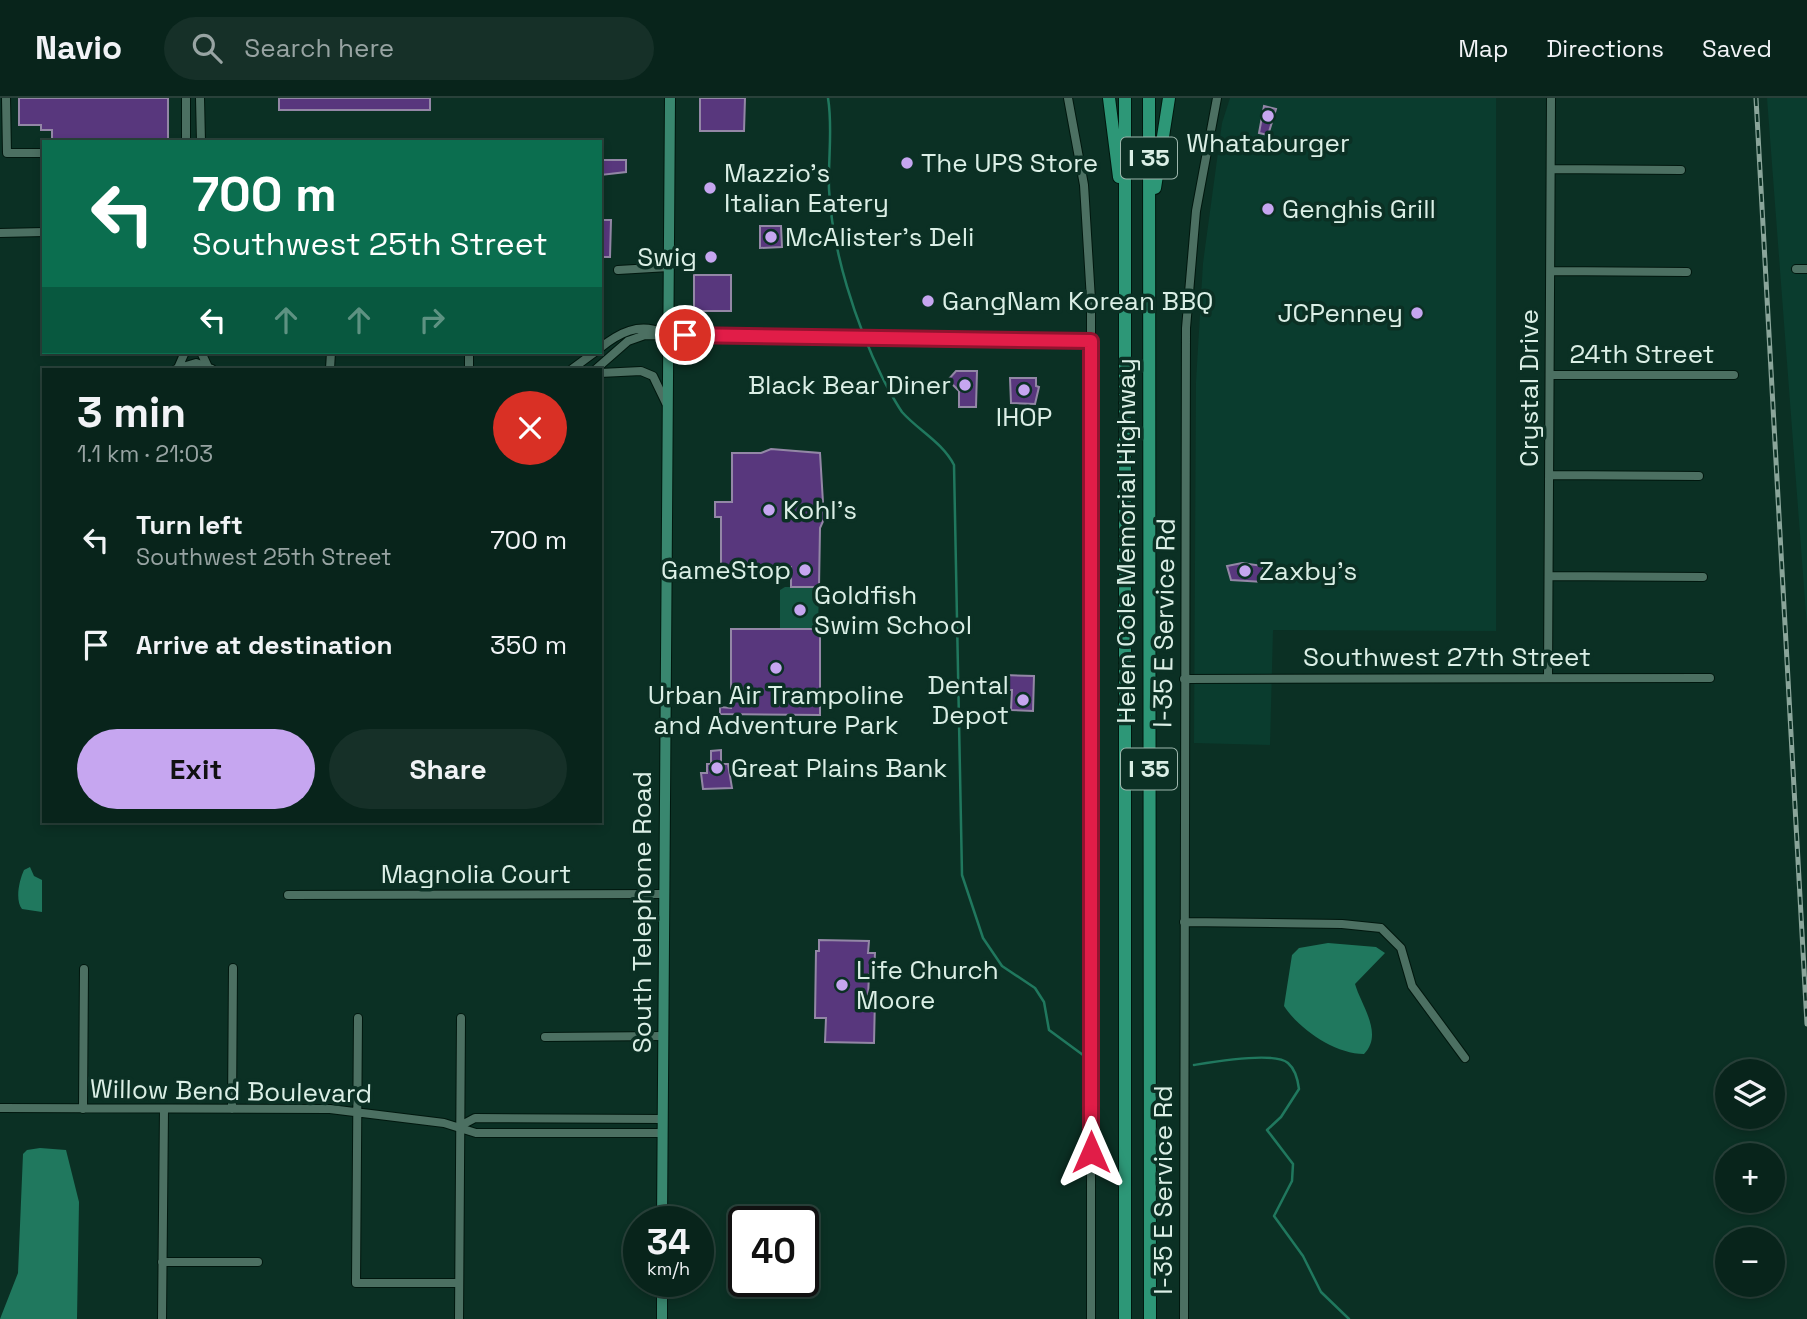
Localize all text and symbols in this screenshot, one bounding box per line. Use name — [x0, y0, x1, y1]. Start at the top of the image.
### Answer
search box — [164, 17, 654, 80]
text: Navio — [35, 27, 122, 69]
icon: search — [188, 29, 226, 67]
text: Search here — [244, 31, 394, 65]
text: Map — [1458, 33, 1508, 64]
text: Directions — [1546, 33, 1664, 64]
text: Saved — [1702, 33, 1772, 64]
marker: Whataburger — [1260, 108, 1276, 124]
place label: Whataburger — [1186, 126, 1350, 160]
road number: I 35 — [1121, 138, 1177, 178]
place label: The UPS Store — [921, 146, 1098, 180]
marker: The UPS Store — [899, 155, 915, 171]
place label: Mazzio's Italian Eatery — [724, 156, 889, 220]
text: 700 m — [192, 163, 337, 225]
icon: left — [77, 168, 168, 259]
marker: Mazzio's Italian Eatery — [702, 180, 718, 196]
place label: Genghis Grill — [1282, 192, 1436, 226]
marker: Genghis Grill — [1260, 201, 1276, 217]
place label: McAlister's Deli — [785, 220, 974, 254]
text: Southwest 25th Street — [192, 224, 548, 264]
marker: McAlister's Deli — [763, 229, 779, 245]
place label: Swig — [637, 240, 697, 274]
marker: Swig — [703, 249, 719, 265]
place label: GangNam Korean BBQ — [942, 284, 1213, 318]
marker: GangNam Korean BBQ — [920, 293, 936, 309]
place label: JCPenney — [1277, 296, 1403, 330]
icon: left — [194, 301, 232, 339]
icon: ahead — [267, 301, 305, 339]
icon: ahead — [340, 301, 378, 339]
icon: right — [413, 301, 451, 339]
pin — [655, 305, 715, 365]
marker: JCPenney — [1409, 305, 1425, 321]
street label: Crystal Drive — [1512, 309, 1546, 467]
icon: arrive — [666, 316, 704, 354]
street label: 24th Street — [1569, 337, 1715, 371]
street label: Helen Cole Memorial Highway — [1109, 358, 1143, 724]
place label: Black Bear Diner — [748, 368, 951, 402]
marker: Black Bear Diner — [957, 377, 973, 393]
marker: IHOP — [1016, 382, 1032, 398]
text: 3 min — [77, 386, 186, 439]
button: close — [493, 391, 567, 465]
place label: IHOP — [996, 400, 1052, 434]
text: 1.1 km · 21:03 — [77, 439, 213, 469]
place label: Kohl's — [783, 493, 857, 527]
marker: Kohl's — [761, 502, 777, 518]
text: Turn left — [136, 508, 243, 542]
street label: I-35 E Service Rd — [1145, 518, 1183, 728]
icon: left — [77, 521, 115, 559]
text: 700 m — [490, 523, 567, 557]
text: Southwest 25th Street — [136, 542, 392, 572]
place label: GameStop — [661, 553, 791, 587]
place label: Zaxby's — [1259, 554, 1357, 588]
marker: GameStop — [797, 562, 813, 578]
marker: Zaxby's — [1237, 563, 1253, 579]
place label: Goldfish Swim School — [814, 578, 972, 642]
marker: Goldfish Swim School — [792, 602, 808, 618]
icon: arrive — [77, 626, 115, 664]
text: Arrive at destination — [136, 628, 393, 662]
text: 350 m — [490, 628, 567, 662]
street label: Southwest 27th Street — [1303, 640, 1591, 674]
marker: Urban Air Trampoline and Adventure Park — [768, 660, 784, 676]
place label: Dental Depot — [928, 668, 1009, 732]
place label: Urban Air Trampoline and Adventure Park — [648, 678, 904, 742]
marker: Dental Depot — [1015, 692, 1031, 708]
button: Exit — [77, 729, 315, 809]
button: Share — [329, 729, 567, 809]
road number: I 35 — [1121, 748, 1177, 790]
place label: Great Plains Bank — [731, 751, 947, 785]
marker: Great Plains Bank — [709, 760, 725, 776]
street label: South Telephone Road — [625, 771, 659, 1053]
street label: Magnolia Court — [381, 857, 571, 891]
place label: Life Church Moore — [856, 953, 999, 1017]
marker: Life Church Moore — [834, 977, 850, 993]
map controls — [1715, 1059, 1785, 1297]
button: layers — [1715, 1059, 1785, 1129]
street label: Willow Bend Boulevard — [90, 1072, 372, 1110]
street label: I-35 E Service Rd — [1146, 1085, 1180, 1295]
position arrow — [1054, 1115, 1128, 1189]
button: + — [1715, 1143, 1785, 1213]
speed limit sign: 40 — [728, 1206, 819, 1297]
text: 34 — [647, 1220, 690, 1264]
button: − — [1715, 1227, 1785, 1297]
text: km/h — [647, 1257, 690, 1280]

